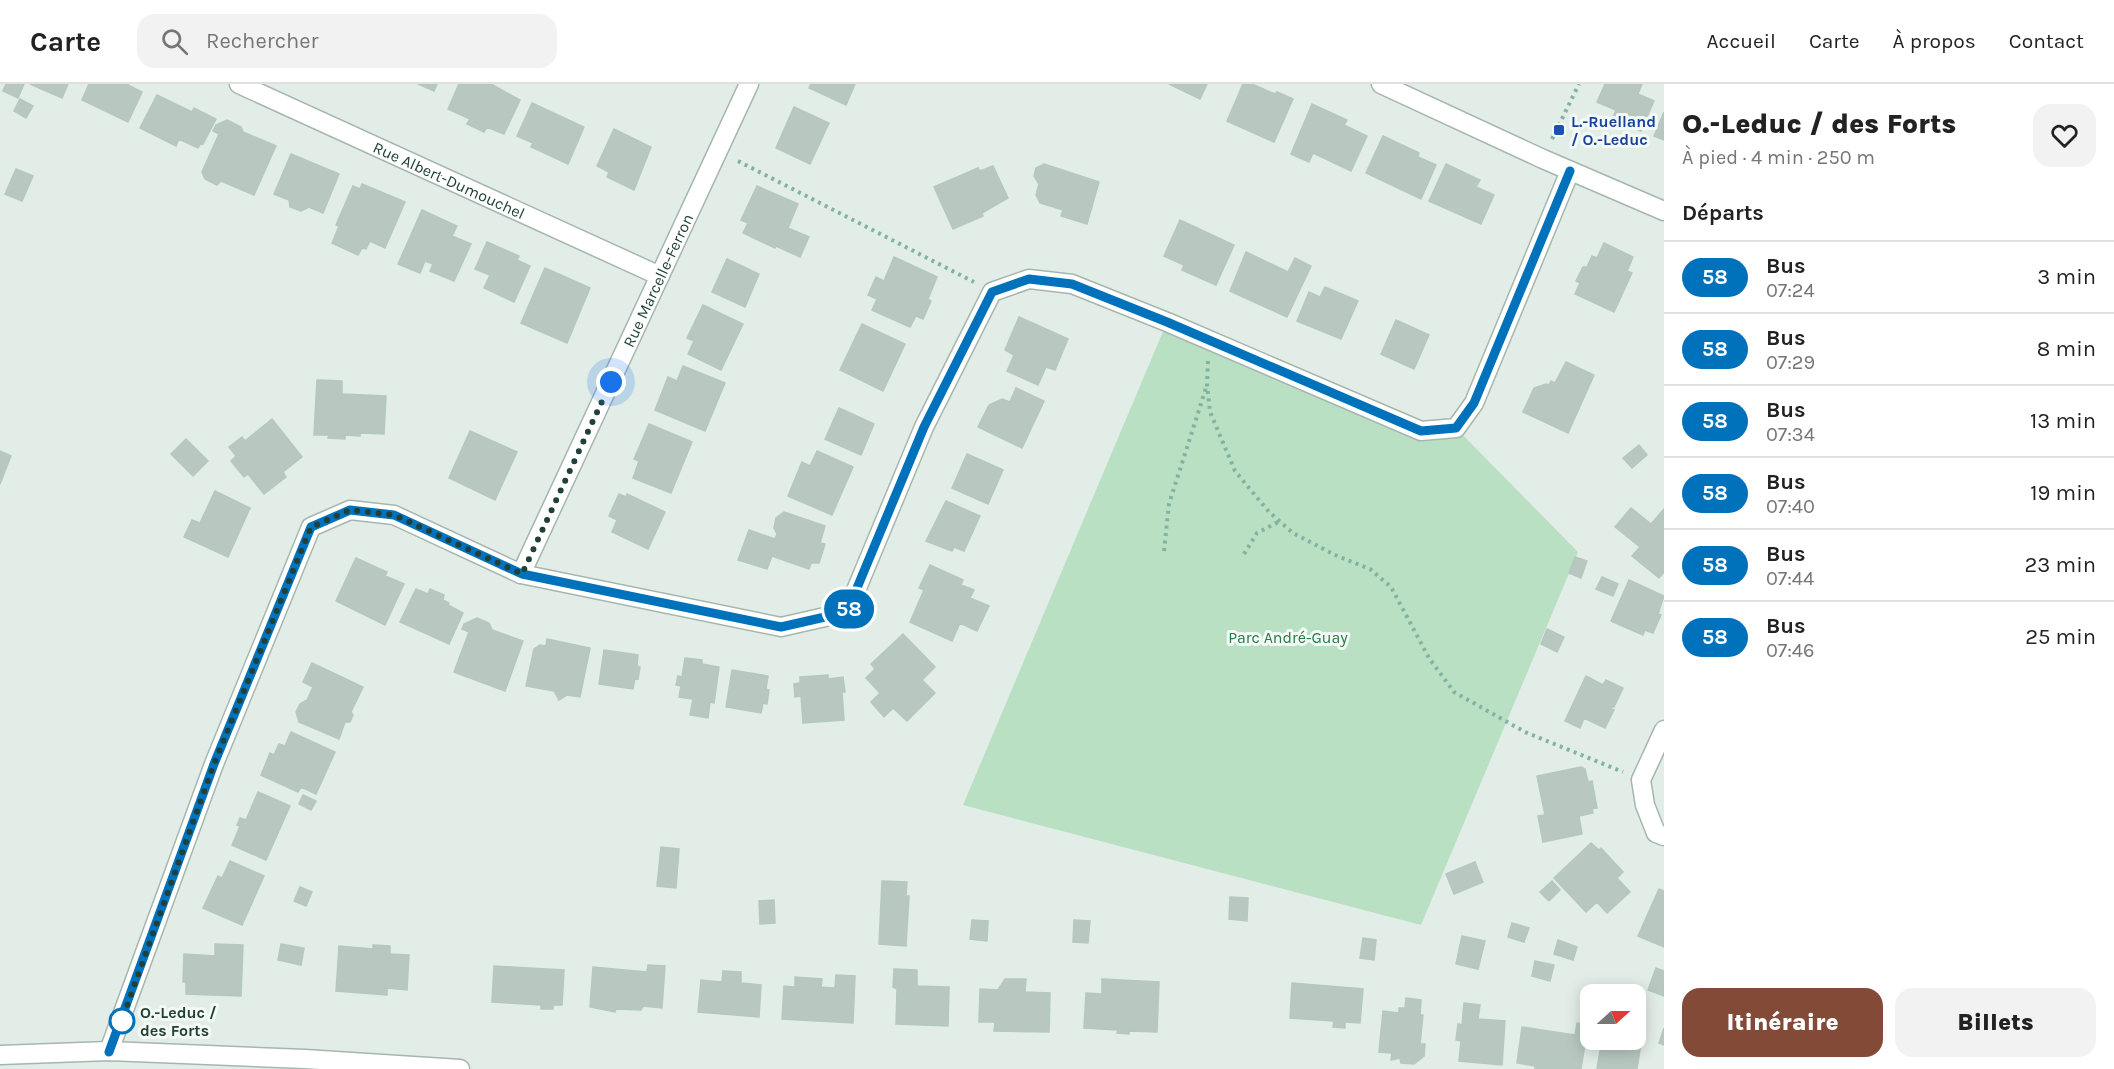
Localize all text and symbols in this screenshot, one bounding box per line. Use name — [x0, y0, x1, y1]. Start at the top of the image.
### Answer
search box — [137, 14, 557, 68]
text: Carte — [30, 25, 101, 58]
icon: search — [158, 25, 191, 58]
text: Rechercher — [206, 28, 319, 54]
text: Accueil — [1707, 29, 1776, 53]
text: Carte — [1809, 29, 1860, 53]
text: À propos — [1893, 29, 1976, 53]
text: Contact — [2009, 29, 2084, 53]
button: heart — [2033, 104, 2096, 167]
text: O.-Leduc / des Forts — [1682, 107, 1956, 140]
place label: L.-Ruelland / O.-Leduc — [1571, 112, 1656, 149]
marker: L.-Ruelland / O.-Leduc — [1552, 123, 1566, 137]
street label: Rue Albert-Dumouchel — [370, 138, 528, 223]
text: À pied · 4 min · 250 m — [1682, 146, 1875, 169]
text: Départs — [1682, 200, 1764, 226]
street label: Rue Marcelle-Ferron — [619, 211, 697, 350]
text: Bus — [1766, 253, 1806, 279]
text: 3 min — [2037, 264, 2096, 290]
text: 58 — [1702, 265, 1728, 289]
text: 07:24 — [1766, 279, 1815, 302]
text: Bus — [1766, 325, 1806, 351]
text: 8 min — [2037, 336, 2096, 362]
text: 58 — [1702, 337, 1728, 361]
text: 07:29 — [1766, 351, 1815, 374]
your location — [596, 367, 626, 397]
text: Bus — [1766, 397, 1806, 423]
text: 13 min — [2030, 408, 2096, 434]
text: 58 — [1702, 409, 1728, 433]
text: 07:34 — [1766, 423, 1815, 446]
text: Bus — [1766, 469, 1806, 495]
text: 19 min — [2030, 480, 2096, 506]
text: 58 — [1702, 481, 1728, 505]
text: 07:40 — [1766, 495, 1815, 518]
text: Bus — [1766, 541, 1806, 567]
text: 23 min — [2025, 552, 2096, 578]
text: 58 — [1702, 553, 1728, 577]
text: 07:44 — [1766, 567, 1814, 590]
line badge: 58 — [822, 590, 876, 628]
text: 58 — [836, 597, 862, 621]
text: Bus — [1766, 613, 1806, 639]
text: 25 min — [2025, 624, 2096, 650]
text: 58 — [1702, 625, 1728, 649]
park label: Parc André-Guay — [1228, 628, 1348, 647]
text: 07:46 — [1766, 639, 1815, 662]
north arrow — [1580, 984, 1646, 1050]
map controls — [1580, 984, 1646, 1050]
button: Itinéraire — [1682, 988, 1883, 1057]
button: Billets — [1895, 988, 2096, 1057]
place label: O.-Leduc / des Forts — [140, 1003, 217, 1040]
marker: O.-Leduc / des Forts — [109, 1008, 135, 1034]

